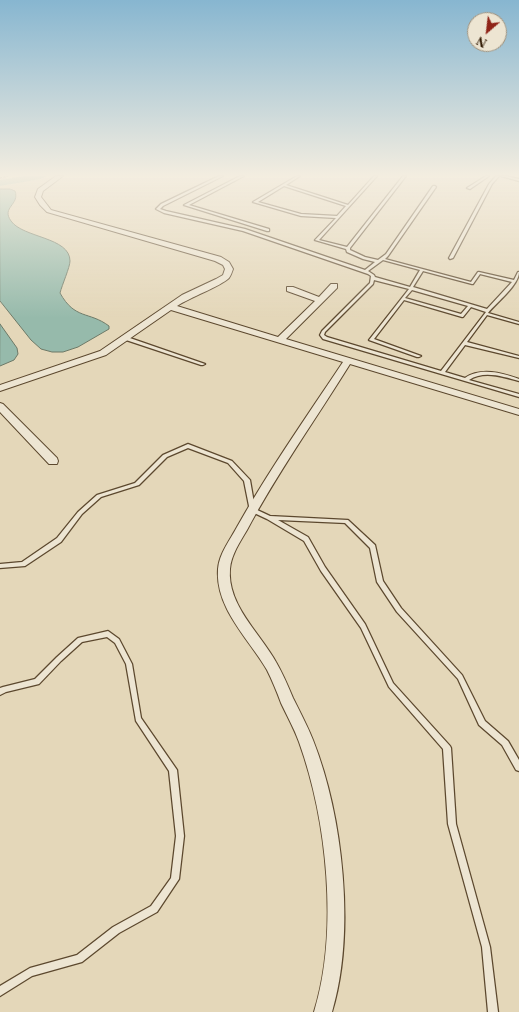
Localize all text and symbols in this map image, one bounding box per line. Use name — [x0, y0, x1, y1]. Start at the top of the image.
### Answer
north arrow — [467, 12, 507, 52]
text: N — [474, 33, 489, 50]

